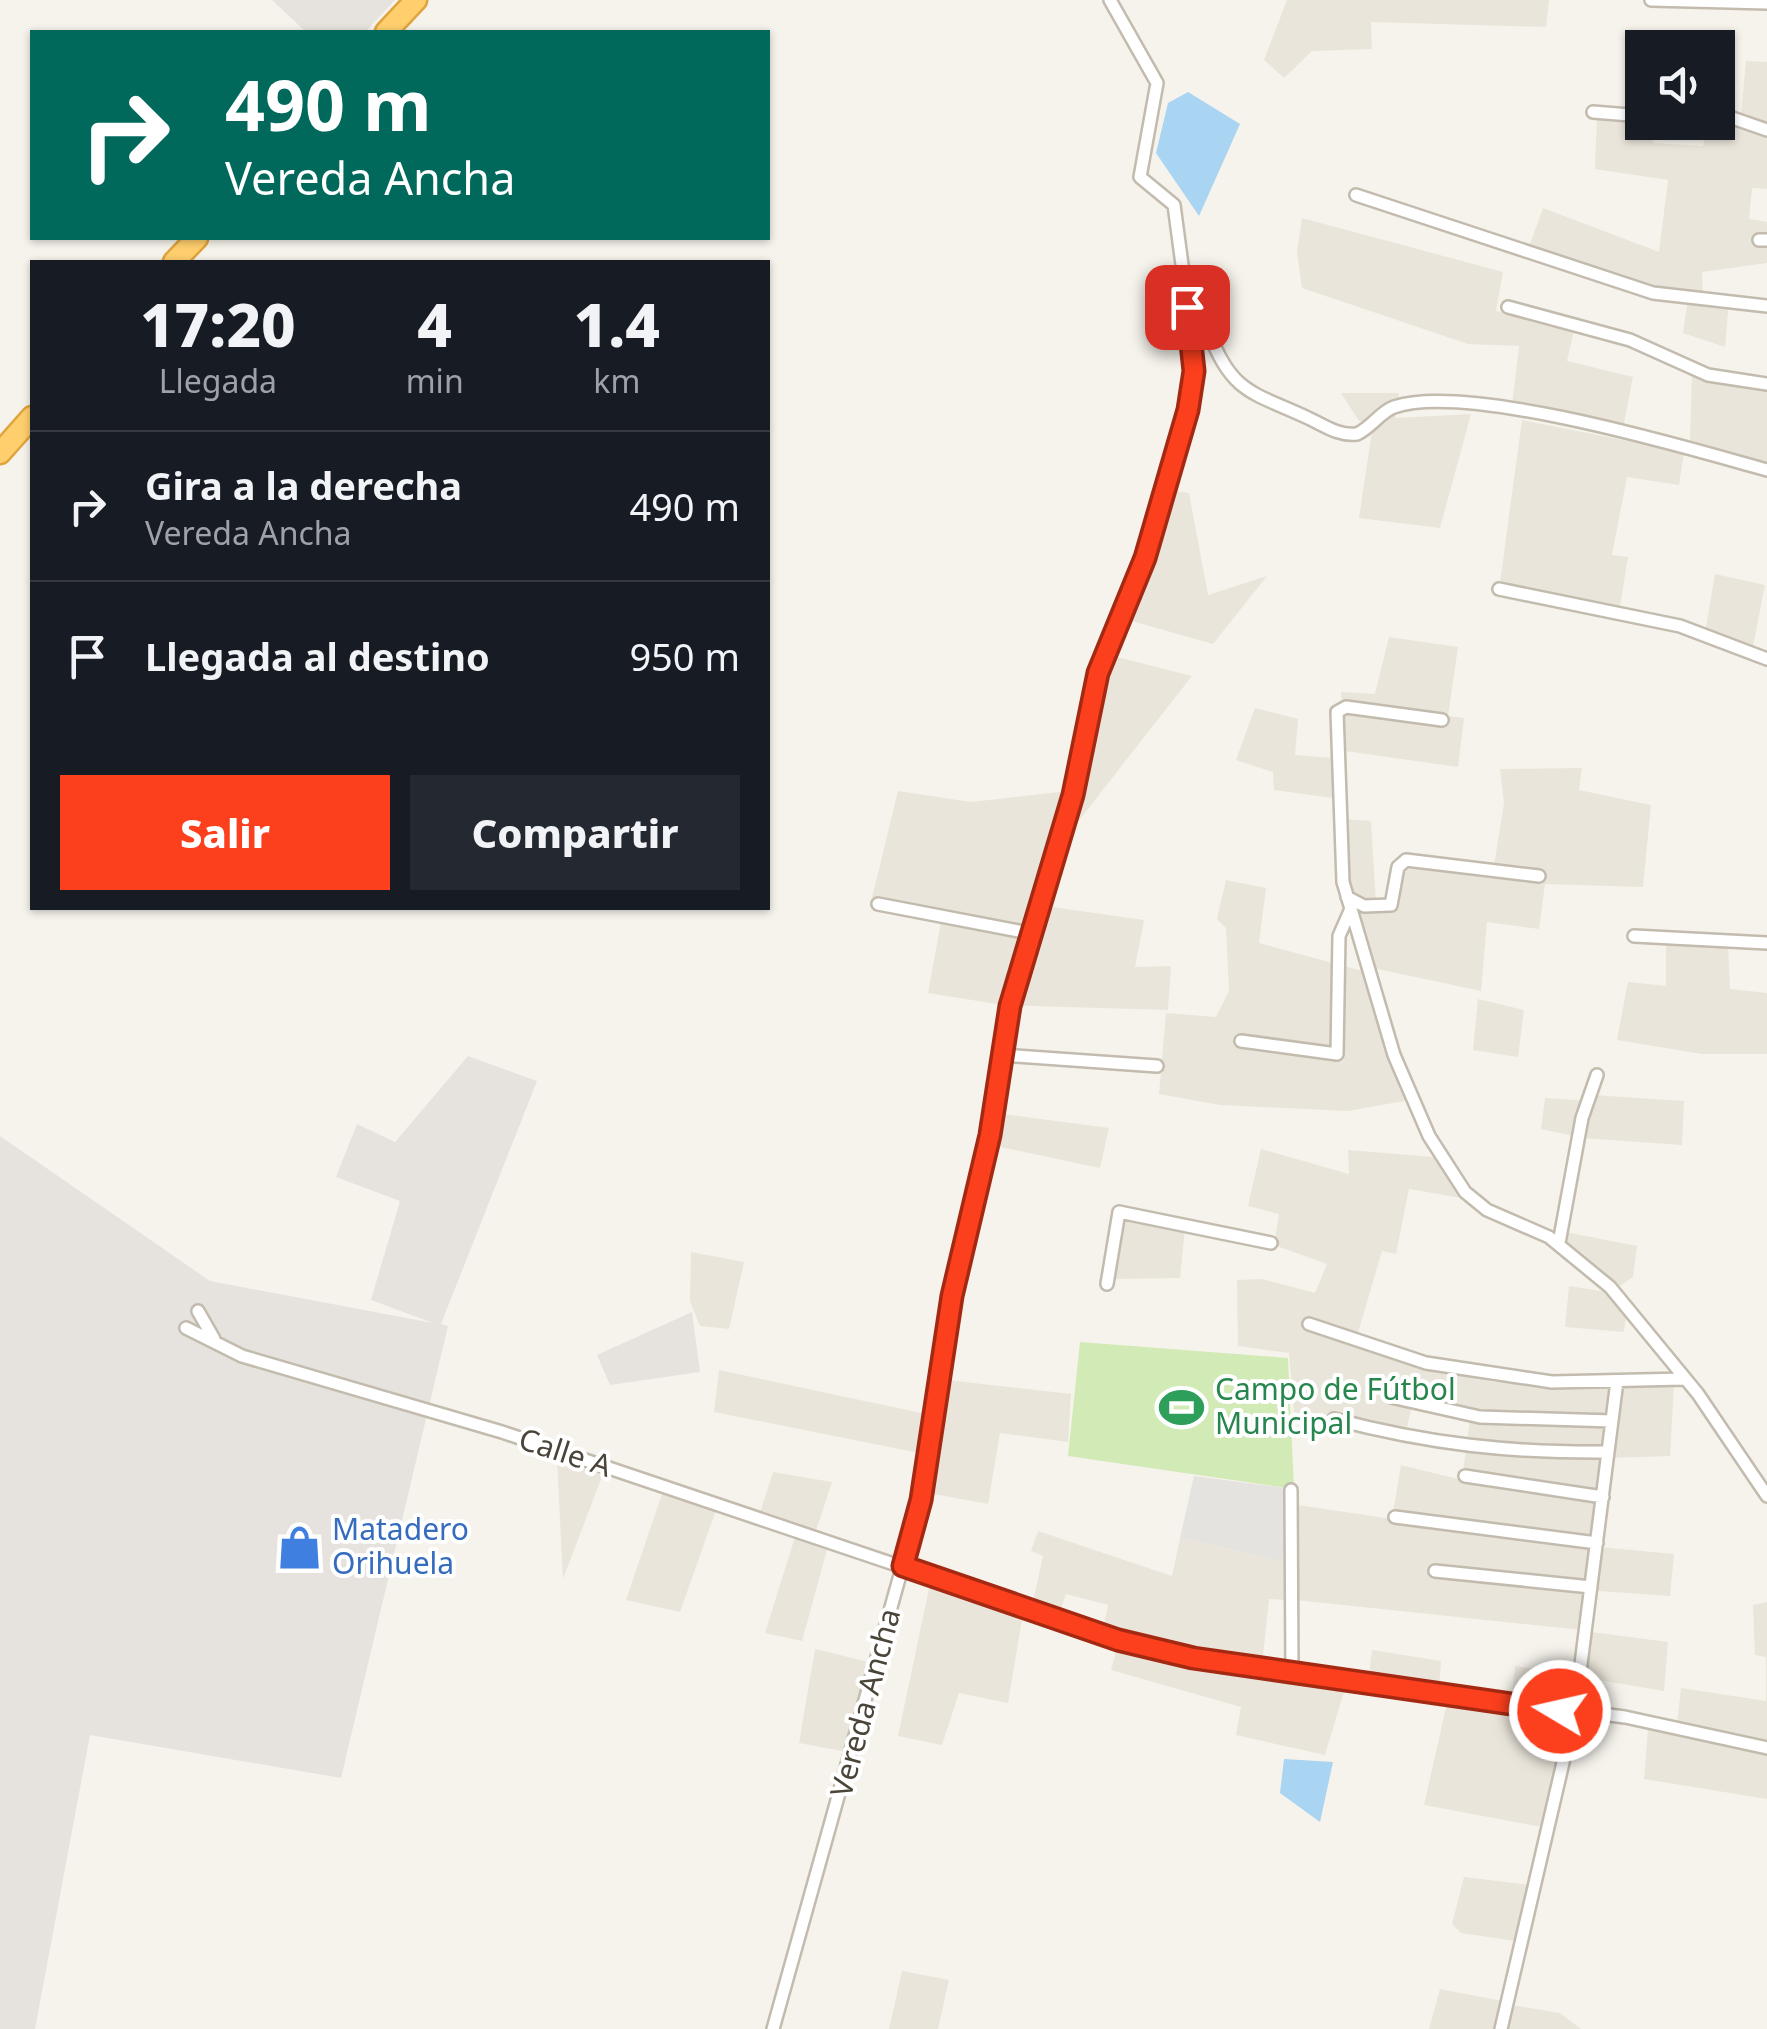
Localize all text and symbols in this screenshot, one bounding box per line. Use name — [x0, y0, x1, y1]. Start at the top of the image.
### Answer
map controls — [1625, 30, 1735, 140]
button: sound — [1625, 30, 1735, 140]
text: 490 m — [225, 56, 432, 152]
icon: right — [60, 70, 190, 200]
text: Vereda Ancha — [225, 147, 515, 208]
pin — [1145, 265, 1230, 350]
icon: arrive — [1160, 280, 1215, 335]
text: 17:20 — [140, 283, 296, 365]
text: 4 — [417, 283, 452, 365]
text: 1.4 — [574, 283, 660, 365]
text: Llegada — [159, 359, 277, 402]
text: min — [406, 359, 464, 402]
text: km — [593, 359, 640, 402]
text: Gira a la derecha — [145, 459, 462, 511]
icon: right — [60, 479, 115, 534]
text: 490 m — [629, 480, 740, 532]
text: Vereda Ancha — [145, 511, 352, 554]
icon: arrive — [60, 629, 115, 684]
text: Llegada al destino — [145, 630, 490, 682]
text: 950 m — [629, 630, 740, 682]
button: Salir — [60, 775, 390, 890]
button: Compartir — [410, 775, 740, 890]
place label: Campo de Fútbol Municipal — [1215, 1368, 1456, 1443]
sports icon: Campo de Fútbol Municipal — [1158, 1383, 1206, 1431]
street label: Calle A — [514, 1417, 618, 1486]
place label: Matadero Orihuela — [332, 1508, 469, 1583]
shop icon: Matadero Orihuela — [275, 1523, 323, 1571]
street label: Vereda Ancha — [820, 1604, 909, 1801]
position arrow — [1508, 1659, 1612, 1763]

